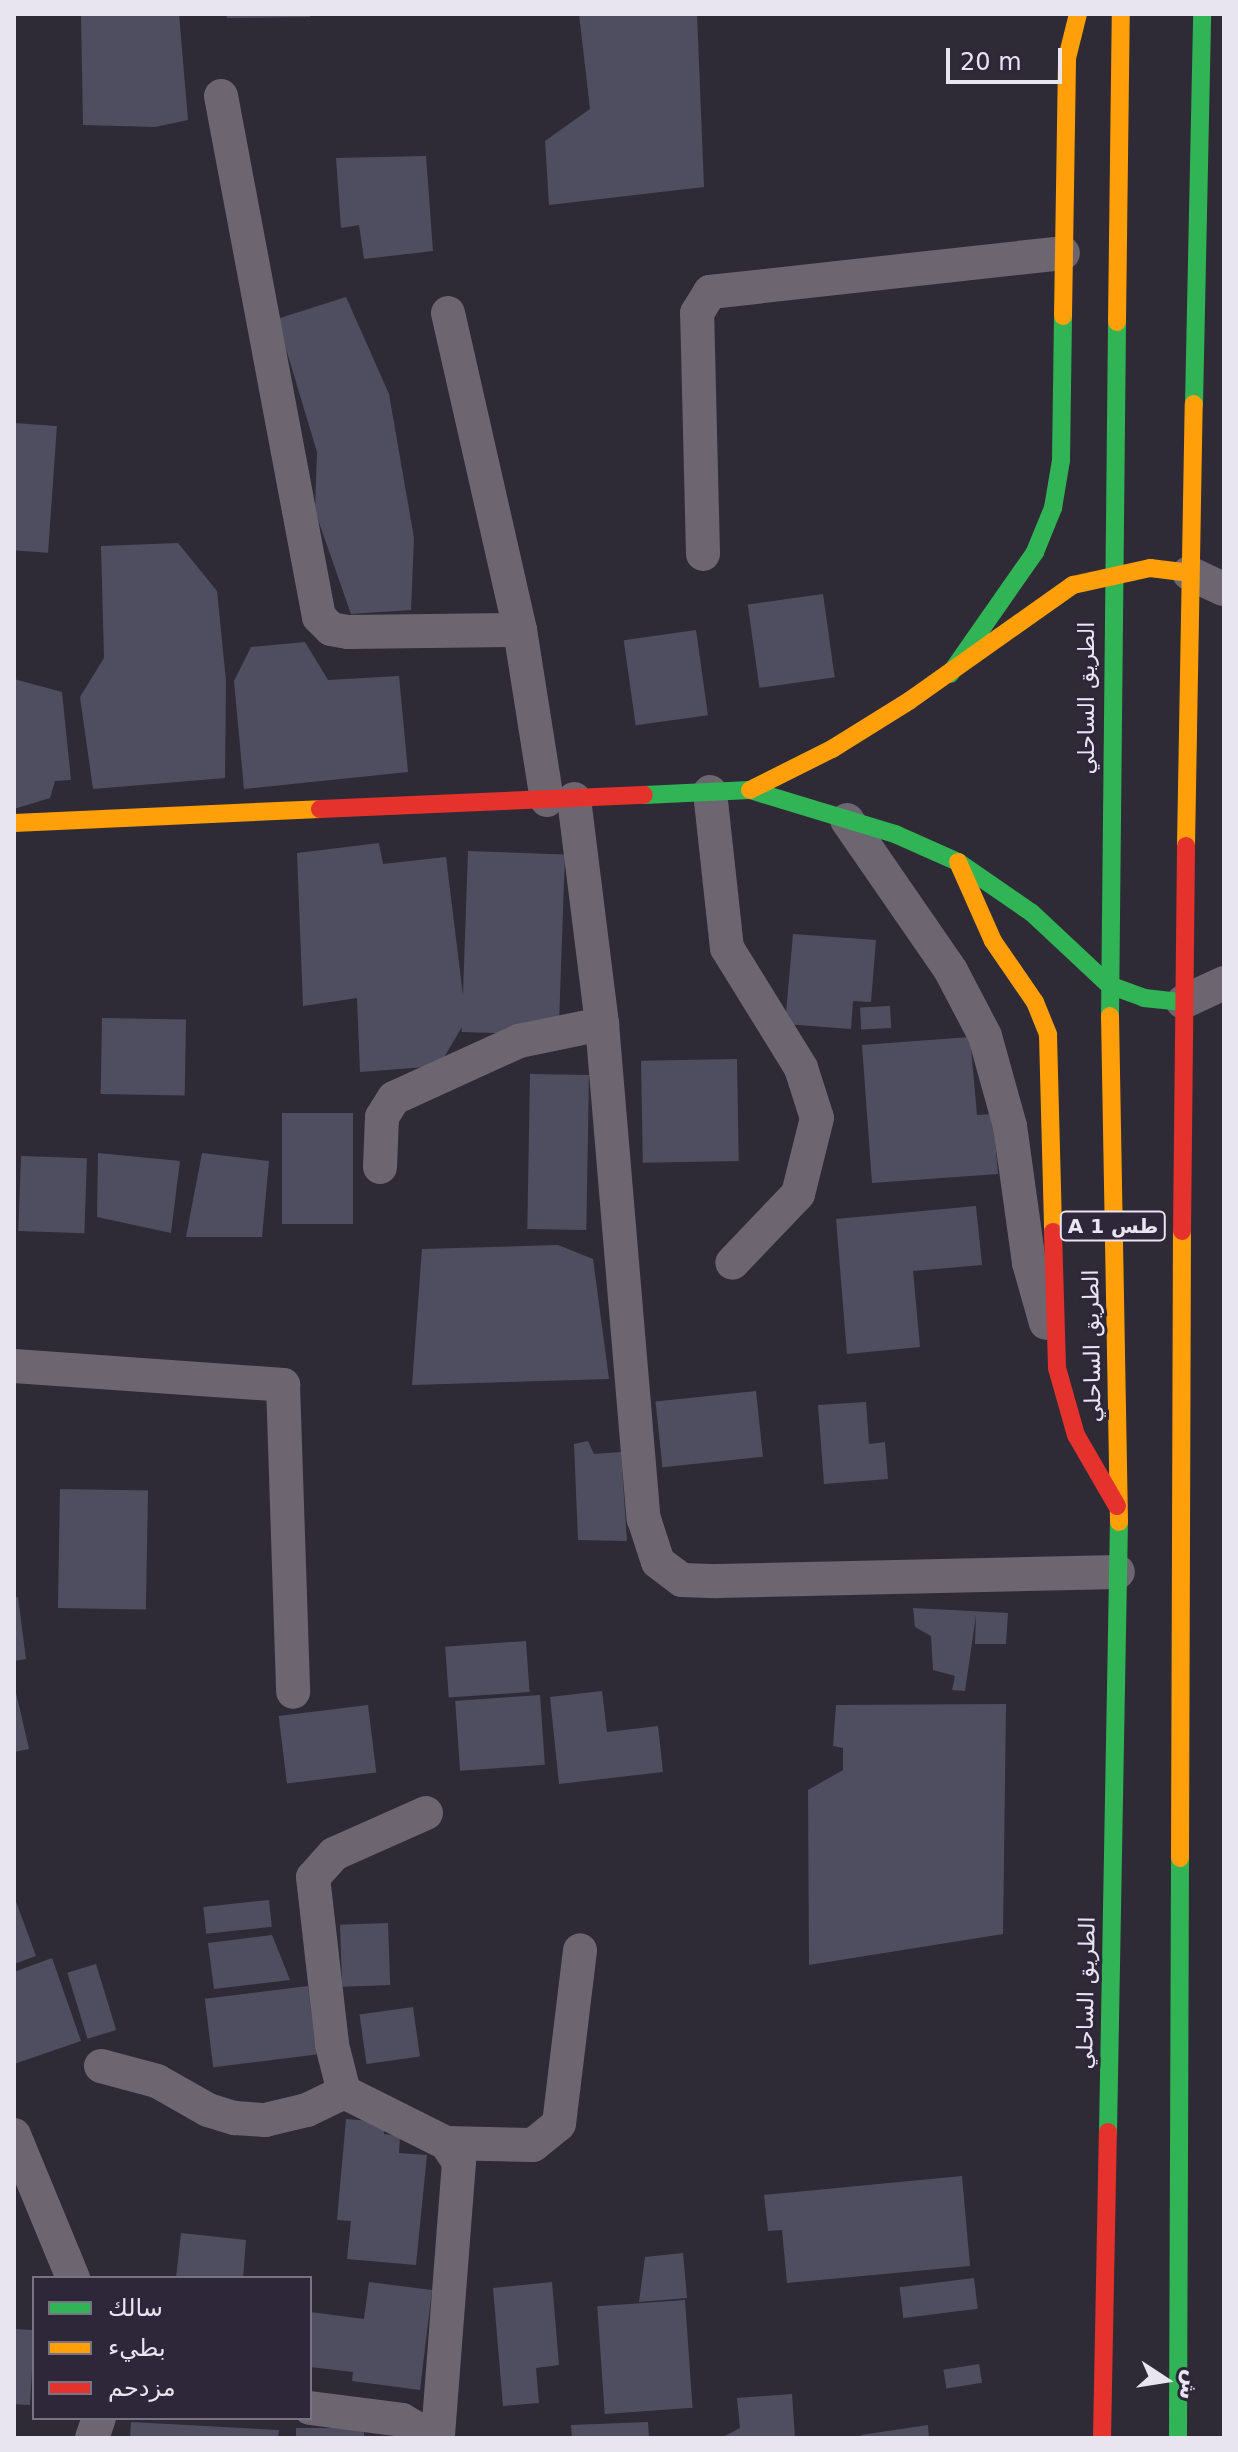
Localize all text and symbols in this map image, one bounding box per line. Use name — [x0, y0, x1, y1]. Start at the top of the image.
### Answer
scale bar — [950, 32, 1066, 82]
text: 20 m — [960, 48, 1022, 76]
street label: الطريق الساحلي — [1074, 622, 1100, 774]
road number: A 1 طس — [1059, 1210, 1167, 1242]
street label: الطريق الساحلي — [1077, 1269, 1107, 1423]
street label: الطريق الساحلي — [1071, 1916, 1101, 2070]
legend — [32, 2276, 312, 2420]
text: سالك — [108, 2294, 163, 2322]
text: بطيء — [108, 2334, 166, 2362]
north arrow — [1126, 2340, 1206, 2420]
text: ش — [1175, 2368, 1205, 2403]
text: مزدحم — [108, 2374, 176, 2402]

